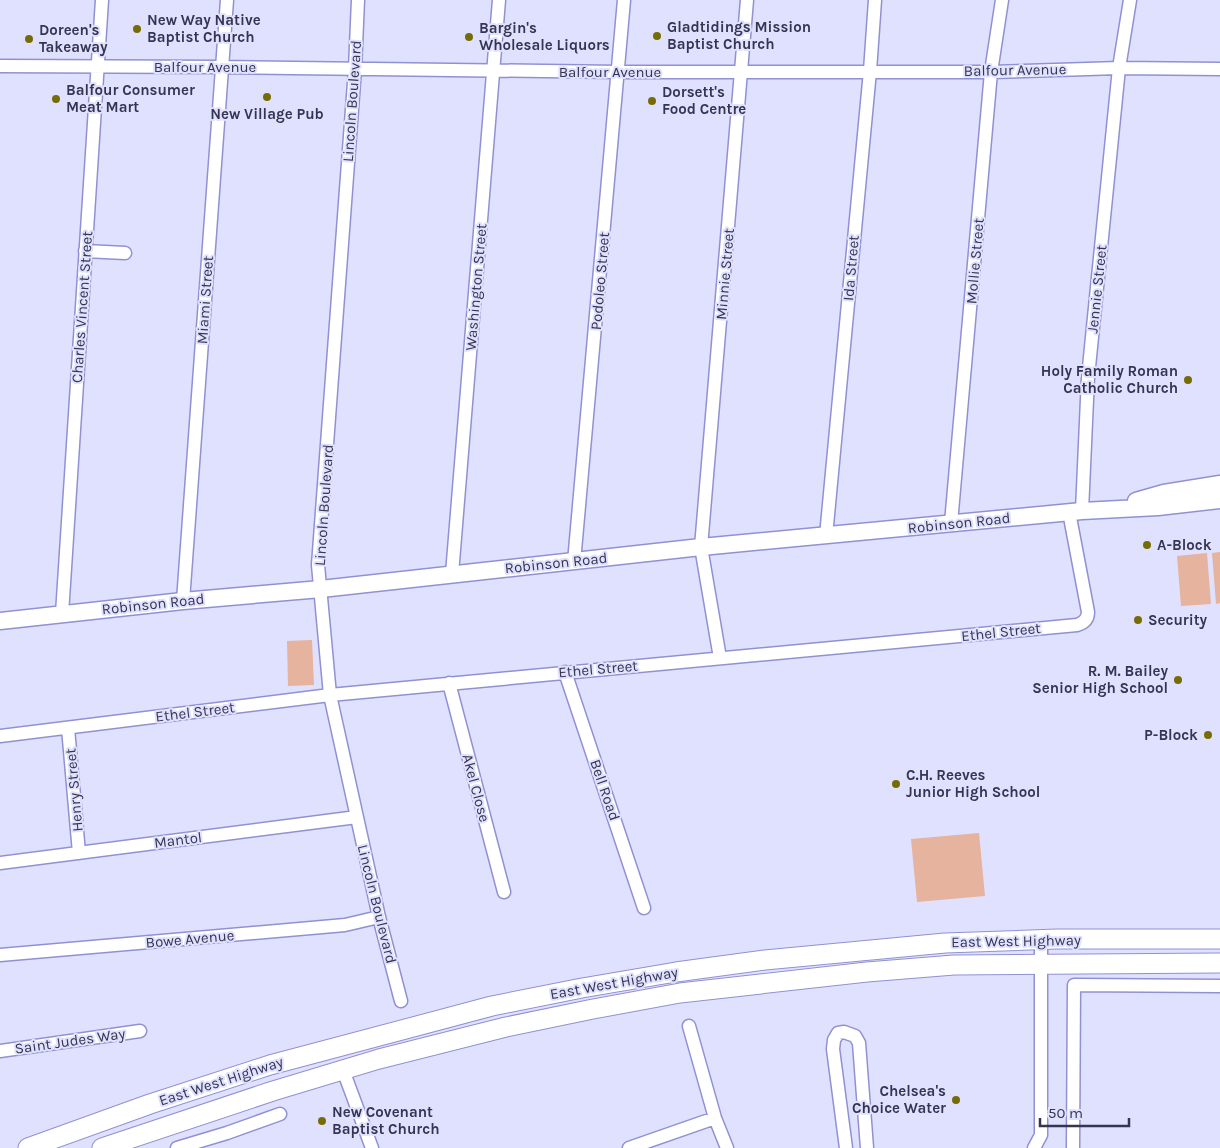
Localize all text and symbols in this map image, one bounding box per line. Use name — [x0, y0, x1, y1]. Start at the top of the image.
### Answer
place label: New Way Native Baptist Church — [147, 11, 261, 46]
place label: Gladtidings Mission Baptist Church — [667, 18, 811, 53]
place label: Bargin's Wholesale Liquors — [479, 19, 610, 54]
place label: Doreen's Takeaway — [39, 21, 108, 56]
marker: New Way Native Baptist Church — [131, 23, 143, 35]
marker: Gladtidings Mission Baptist Church — [651, 30, 663, 42]
marker: Bargin's Wholesale Liquors — [463, 31, 475, 43]
marker: Doreen's Takeaway — [23, 33, 35, 45]
street label: Lincoln Boulevard — [339, 40, 365, 162]
street label: Balfour Avenue — [154, 58, 256, 76]
street label: Balfour Avenue — [964, 60, 1066, 80]
street label: Balfour Avenue — [559, 63, 661, 81]
place label: Balfour Consumer Meat Mart — [66, 81, 195, 116]
place label: Dorsett's Food Centre — [662, 83, 746, 118]
marker: New Village Pub — [261, 91, 273, 103]
marker: Balfour Consumer Meat Mart — [50, 93, 62, 105]
marker: Dorsett's Food Centre — [646, 95, 658, 107]
place label: New Village Pub — [210, 105, 324, 123]
street label: Mollie Street — [962, 217, 988, 305]
street label: Washington Street — [461, 222, 491, 351]
street label: Minnie Street — [712, 227, 738, 321]
street label: Charles Vincent Street — [68, 230, 96, 383]
street label: Podoleo Street — [587, 231, 613, 331]
street label: Ida Street — [839, 234, 863, 302]
street label: Jennie Street — [1083, 244, 1111, 334]
street label: Miami Street — [193, 255, 217, 345]
place label: Holy Family Roman Catholic Church — [1041, 362, 1178, 397]
marker: Holy Family Roman Catholic Church — [1182, 374, 1194, 386]
street label: Lincoln Boulevard — [311, 444, 337, 566]
street label: Robinson Road — [907, 509, 1011, 537]
place label: A-Block — [1157, 536, 1212, 554]
marker: A-Block — [1141, 539, 1153, 551]
street label: Robinson Road — [504, 549, 608, 577]
street label: Robinson Road — [101, 590, 205, 618]
place label: Security — [1148, 611, 1208, 629]
marker: Security — [1132, 614, 1144, 626]
street label: Ethel Street — [960, 619, 1042, 645]
street label: Ethel Street — [557, 657, 639, 681]
place label: R. M. Bailey Senior High School — [1032, 662, 1168, 697]
marker: R. M. Bailey Senior High School — [1172, 674, 1184, 686]
street label: Ethel Street — [154, 698, 236, 726]
place label: P-Block — [1144, 726, 1198, 744]
marker: P-Block — [1202, 729, 1214, 741]
street label: Henry Street — [61, 747, 87, 833]
street label: Akel Close — [458, 752, 494, 824]
street label: Bell Road — [586, 757, 624, 823]
place label: C.H. Reeves Junior High School — [906, 766, 1040, 801]
marker: C.H. Reeves Junior High School — [890, 778, 902, 790]
street label: Mantol — [153, 828, 203, 852]
street label: Lincoln Boulevard — [354, 843, 400, 965]
street label: Bowe Avenue — [145, 926, 235, 952]
street label: East West Highway — [951, 931, 1081, 951]
street label: East West Highway — [549, 963, 679, 1003]
street label: Saint Judes Way — [14, 1024, 126, 1058]
street label: East West Highway — [157, 1052, 285, 1110]
place label: Chelsea's Choice Water — [852, 1082, 946, 1117]
marker: Chelsea's Choice Water — [950, 1094, 962, 1106]
scale bar — [1040, 1096, 1129, 1128]
place label: New Covenant Baptist Church — [332, 1103, 440, 1138]
text: 50 m — [1048, 1104, 1083, 1122]
marker: New Covenant Baptist Church — [316, 1115, 328, 1127]

